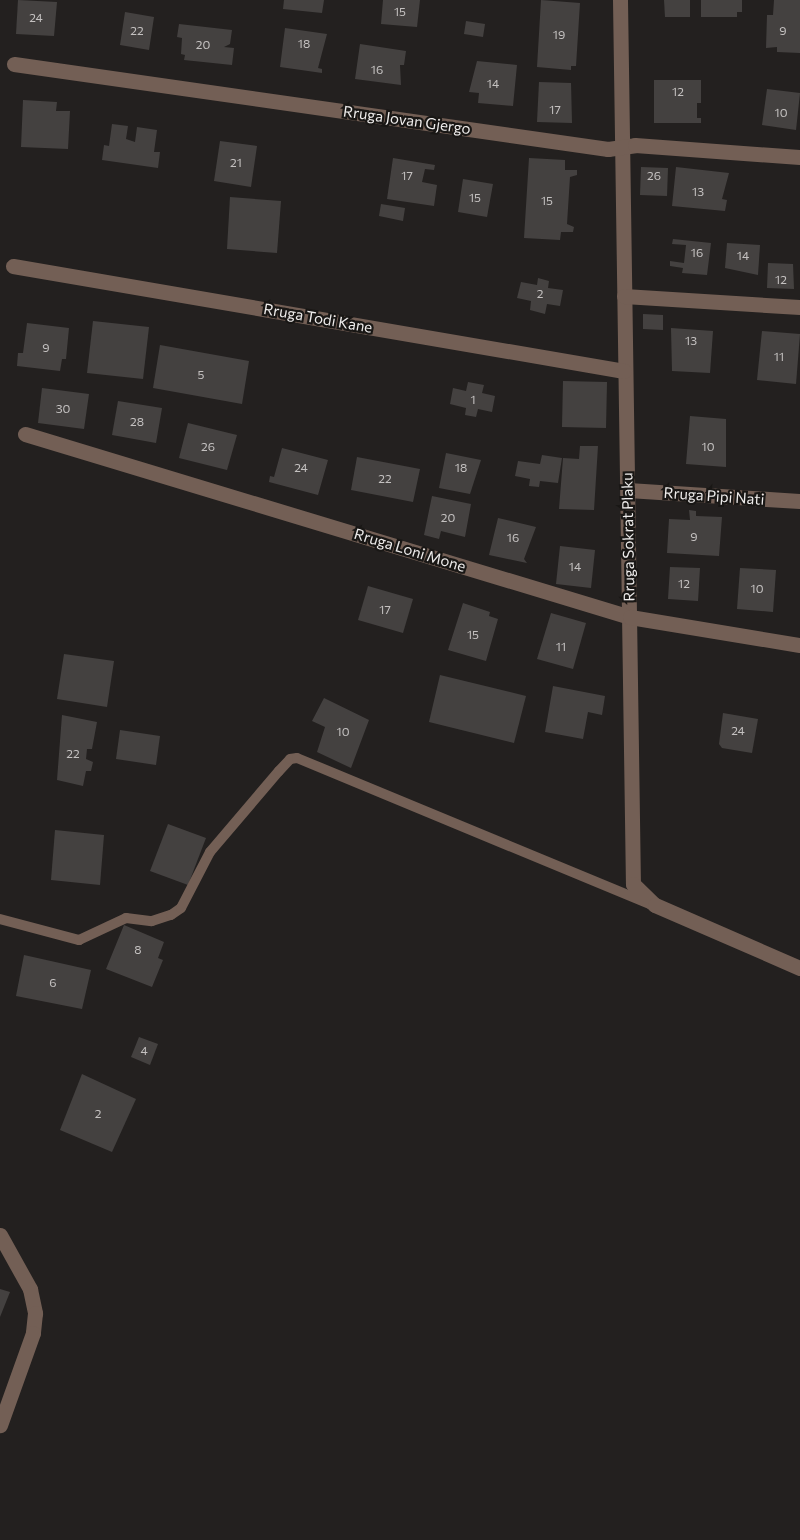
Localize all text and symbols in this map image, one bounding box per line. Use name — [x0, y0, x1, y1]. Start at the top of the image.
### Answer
house number: 15 — [394, 5, 406, 19]
house number: 24 — [29, 11, 43, 25]
house number: 22 — [130, 24, 144, 38]
house number: 9 — [779, 24, 787, 38]
house number: 19 — [553, 28, 565, 42]
house number: 18 — [298, 37, 310, 51]
house number: 20 — [196, 38, 210, 52]
house number: 16 — [371, 63, 383, 77]
house number: 14 — [487, 77, 499, 91]
house number: 12 — [672, 85, 684, 99]
street label: Rruga Jovan Gjergo — [342, 102, 472, 138]
house number: 17 — [549, 103, 561, 117]
house number: 10 — [775, 106, 787, 120]
house number: 21 — [230, 156, 242, 170]
house number: 17 — [401, 169, 413, 183]
house number: 26 — [647, 169, 661, 183]
house number: 13 — [692, 185, 704, 199]
house number: 15 — [469, 191, 481, 205]
house number: 15 — [541, 194, 553, 208]
house number: 16 — [691, 246, 703, 260]
house number: 14 — [737, 249, 749, 263]
house number: 12 — [775, 273, 787, 287]
house number: 2 — [537, 287, 543, 301]
street label: Rruga Todi Kane — [262, 300, 374, 336]
house number: 13 — [685, 334, 697, 348]
house number: 9 — [42, 341, 50, 355]
house number: 11 — [774, 350, 784, 364]
house number: 5 — [198, 368, 204, 382]
house number: 1 — [470, 393, 476, 407]
house number: 30 — [56, 402, 70, 416]
house number: 28 — [130, 415, 144, 429]
house number: 26 — [201, 440, 215, 454]
house number: 10 — [702, 440, 714, 454]
house number: 24 — [294, 461, 308, 475]
house number: 18 — [455, 461, 467, 475]
house number: 22 — [378, 472, 392, 486]
street label: Rruga Sokrat Plaku — [618, 472, 638, 602]
street label: Rruga Pipi Nati — [663, 483, 765, 509]
house number: 20 — [441, 511, 455, 525]
street label: Rruga Loni Mone — [352, 524, 468, 576]
house number: 9 — [690, 530, 698, 544]
house number: 16 — [507, 531, 519, 545]
house number: 14 — [569, 560, 581, 574]
house number: 12 — [678, 577, 690, 591]
house number: 10 — [751, 582, 763, 596]
house number: 17 — [379, 603, 391, 617]
house number: 15 — [467, 628, 479, 642]
house number: 11 — [556, 640, 566, 654]
house number: 24 — [731, 724, 745, 738]
house number: 10 — [337, 725, 349, 739]
house number: 22 — [66, 747, 80, 761]
house number: 8 — [134, 943, 142, 957]
house number: 6 — [49, 976, 57, 990]
house number: 4 — [140, 1044, 148, 1058]
house number: 2 — [95, 1107, 101, 1121]

